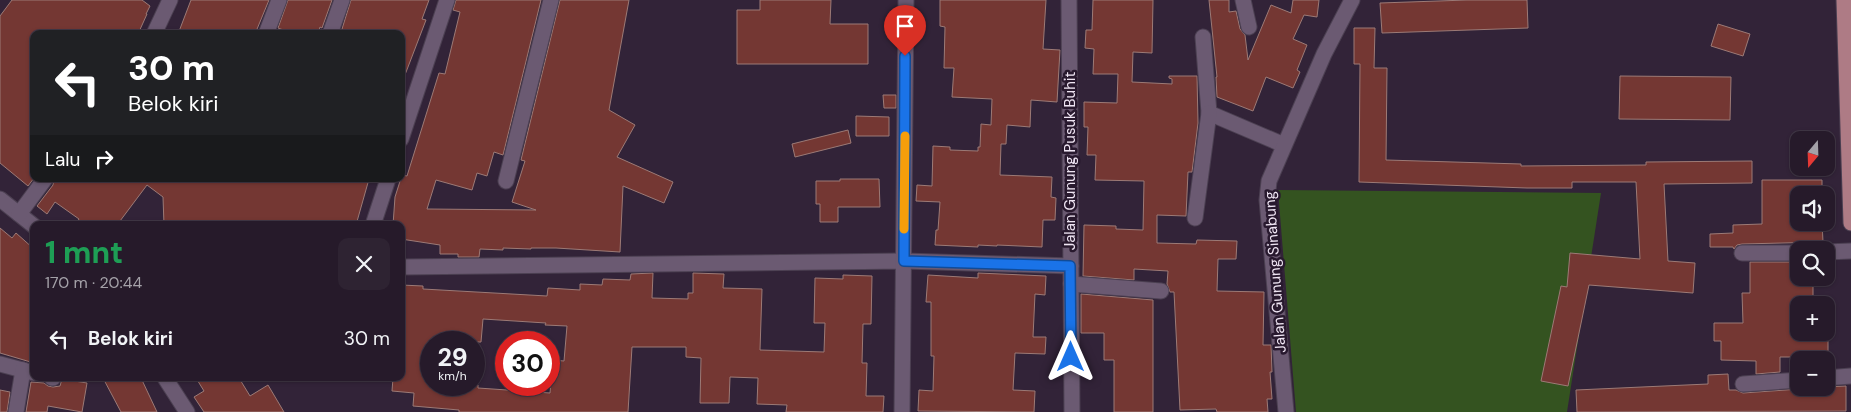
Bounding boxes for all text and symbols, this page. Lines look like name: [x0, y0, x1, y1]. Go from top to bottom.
pin: [884, 5, 926, 56]
icon: arrive: [891, 12, 919, 40]
text: 30 m: [128, 45, 215, 91]
icon: left: [45, 50, 110, 115]
street label: Jalan Gunung Pusuk Buhit: [1060, 72, 1080, 250]
text: Belok kiri: [128, 89, 218, 118]
north arrow: [1790, 131, 1835, 176]
map controls: [1790, 131, 1835, 396]
icon: right: [90, 145, 118, 173]
text: Lalu: [45, 147, 80, 172]
button: sound: [1790, 186, 1835, 231]
street label: Jalan Gunung Sinabung: [1259, 191, 1291, 353]
text: 1 mnt: [45, 233, 123, 272]
button: close: [338, 238, 390, 290]
button: search: [1790, 241, 1835, 286]
text: 170 m · 20:44: [45, 272, 142, 293]
button: +: [1790, 296, 1835, 341]
icon: left: [45, 325, 73, 353]
text: Belok kiri: [88, 326, 173, 351]
text: 30 m: [344, 326, 390, 351]
position arrow: [1044, 330, 1096, 382]
speed limit sign: 30: [495, 331, 560, 396]
text: 29: [437, 341, 468, 374]
button: −: [1790, 351, 1835, 396]
text: km/h: [438, 368, 467, 384]

